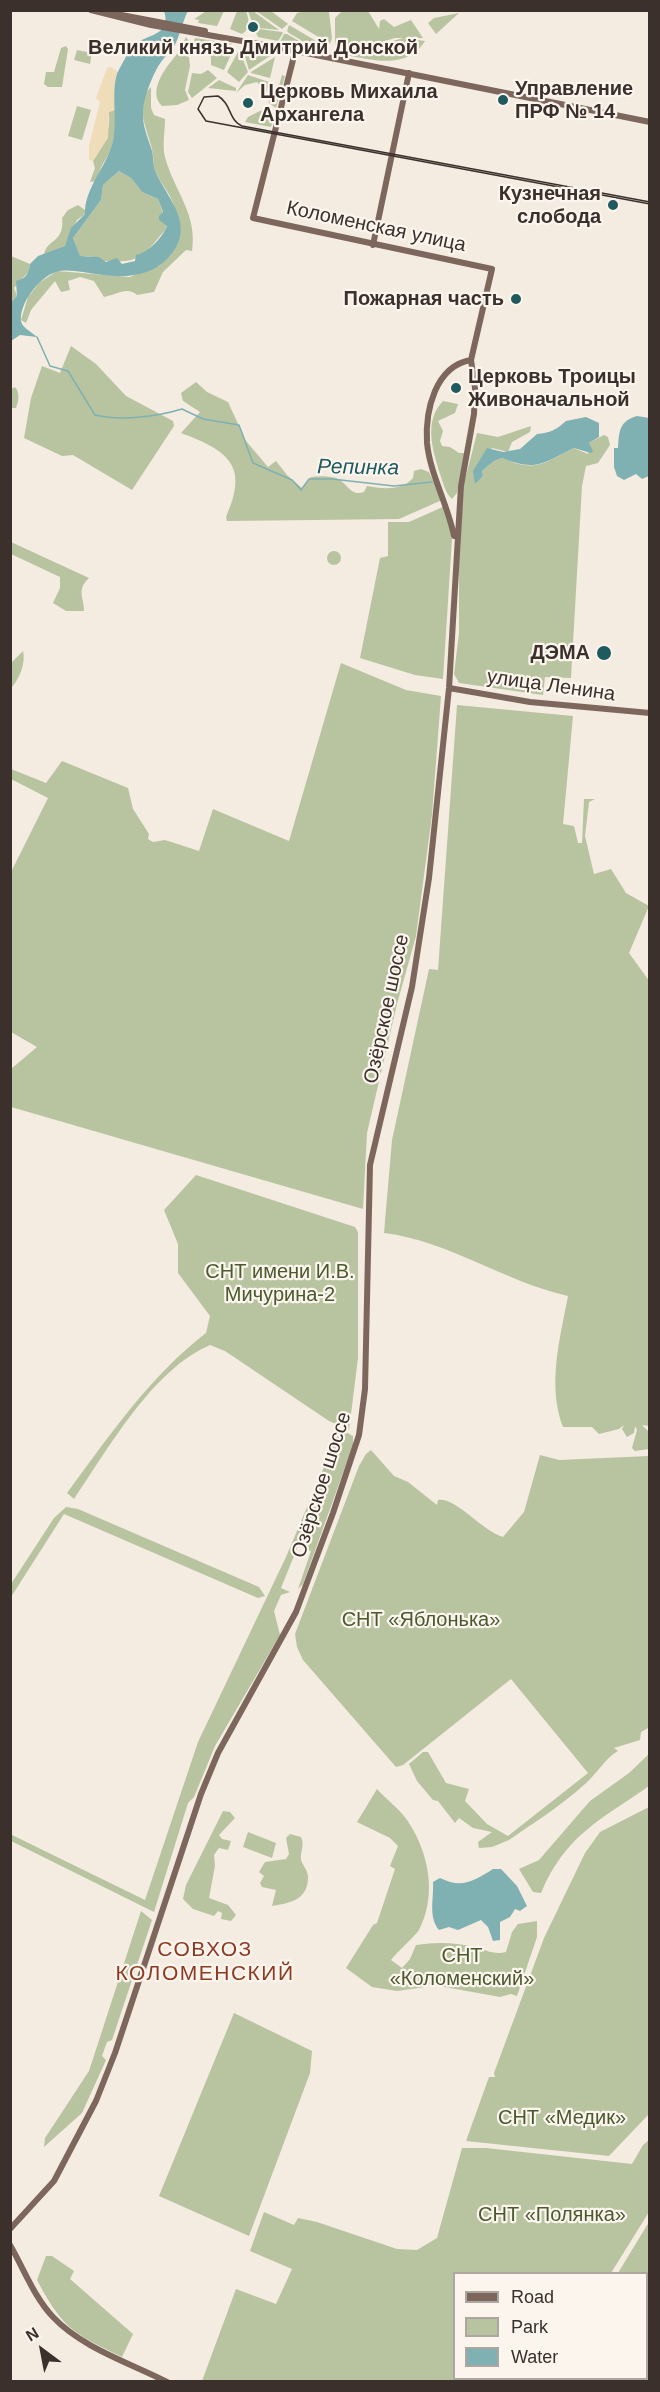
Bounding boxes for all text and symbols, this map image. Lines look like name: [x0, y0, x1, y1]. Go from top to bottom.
marker: Великий князь Дмитрий Донской: [246, 20, 260, 34]
place label: Великий князь Дмитрий Донской: [88, 36, 418, 60]
place label: Управление ПРФ № 14: [515, 77, 633, 124]
place label: Церковь Михаила Архангела: [260, 80, 438, 127]
marker: Управление ПРФ № 14: [496, 93, 510, 107]
marker: Церковь Михаила Архангела: [241, 96, 255, 110]
place label: Кузнечная слобода: [499, 182, 601, 229]
street label: Коломенская улица: [284, 196, 468, 258]
marker: Кузнечная слобода: [606, 198, 620, 212]
place label: Пожарная часть: [344, 287, 504, 311]
marker: Пожарная часть: [509, 292, 523, 306]
place label: Церковь Троицы Живоначальной: [468, 365, 636, 412]
marker: Церковь Троицы Живоначальной: [449, 381, 463, 395]
water label: Репинка: [317, 455, 399, 481]
place label: ДЭМА: [530, 641, 590, 665]
marker: ДЭМА: [595, 644, 613, 662]
street label: улица Ленина: [485, 665, 617, 707]
street label: Озёрское шоссе: [359, 932, 415, 1086]
park label: СНТ имени И.В. Мичурина-2: [205, 1260, 355, 1307]
street label: Озёрское шоссе: [287, 1409, 357, 1561]
park label: СНТ «Яблонька»: [342, 1608, 500, 1632]
district label: СОВХОЗ КОЛОМЕНСКИЙ: [116, 1937, 294, 1987]
park label: СНТ «Коломенский»: [390, 1944, 534, 1991]
park label: СНТ «Медик»: [498, 2106, 626, 2130]
park label: СНТ «Полянка»: [478, 2203, 626, 2227]
legend: [453, 2272, 648, 2380]
text: Road: [511, 2287, 554, 2307]
text: Park: [511, 2317, 548, 2337]
north arrow: [12, 2320, 72, 2380]
text: N: [23, 2324, 42, 2345]
text: Water: [511, 2347, 558, 2367]

